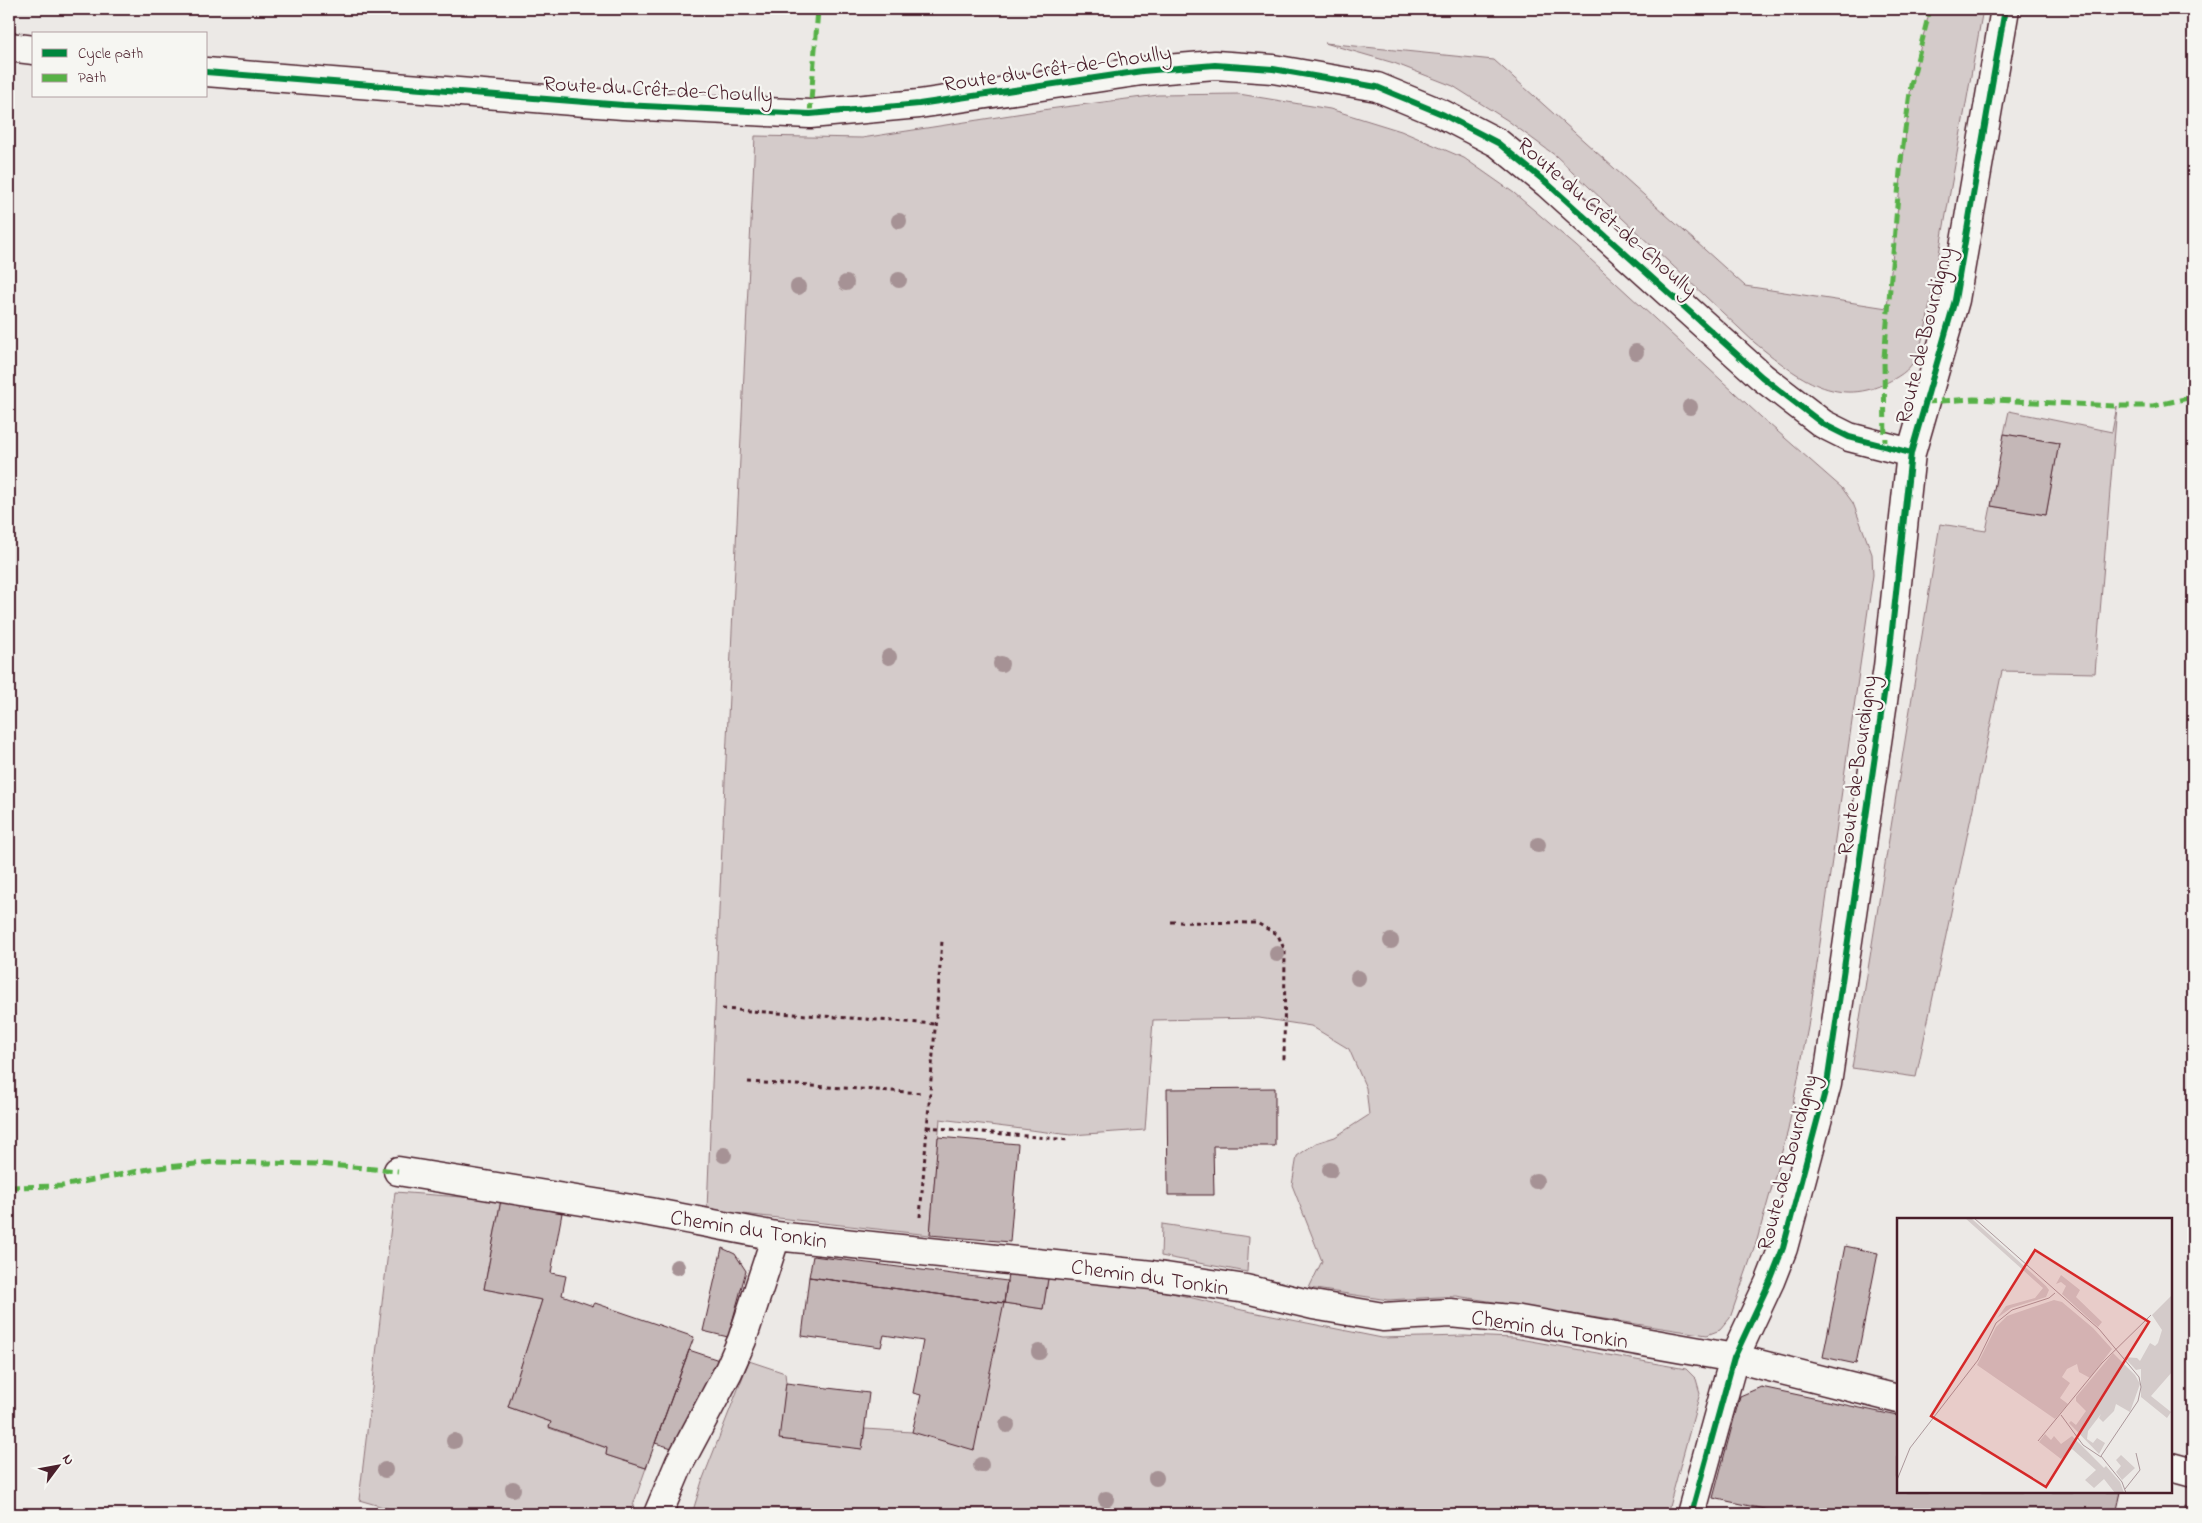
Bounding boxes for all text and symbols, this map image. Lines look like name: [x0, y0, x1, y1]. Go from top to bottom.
legend: [32, 32, 208, 98]
street label: Route du Crêt-de-Choully: [941, 38, 1174, 103]
text: Cycle path: [78, 43, 143, 66]
text: Path: [78, 67, 106, 89]
street label: Route du Crêt-de-Choully: [542, 69, 774, 114]
street label: Route du Crêt-de-Choully: [1508, 131, 1703, 307]
street label: Route de Bourdigny: [1888, 244, 1964, 428]
street label: Route de Bourdigny: [1830, 673, 1888, 858]
street label: Route de Bourdigny: [1750, 1071, 1829, 1255]
street label: Chemin du Tonkin: [668, 1203, 829, 1259]
inset map: [1897, 1218, 2172, 1493]
street label: Chemin du Tonkin: [1069, 1252, 1230, 1306]
street label: Chemin du Tonkin: [1469, 1303, 1630, 1359]
north arrow: [32, 1440, 82, 1490]
text: N: [56, 1450, 79, 1469]

